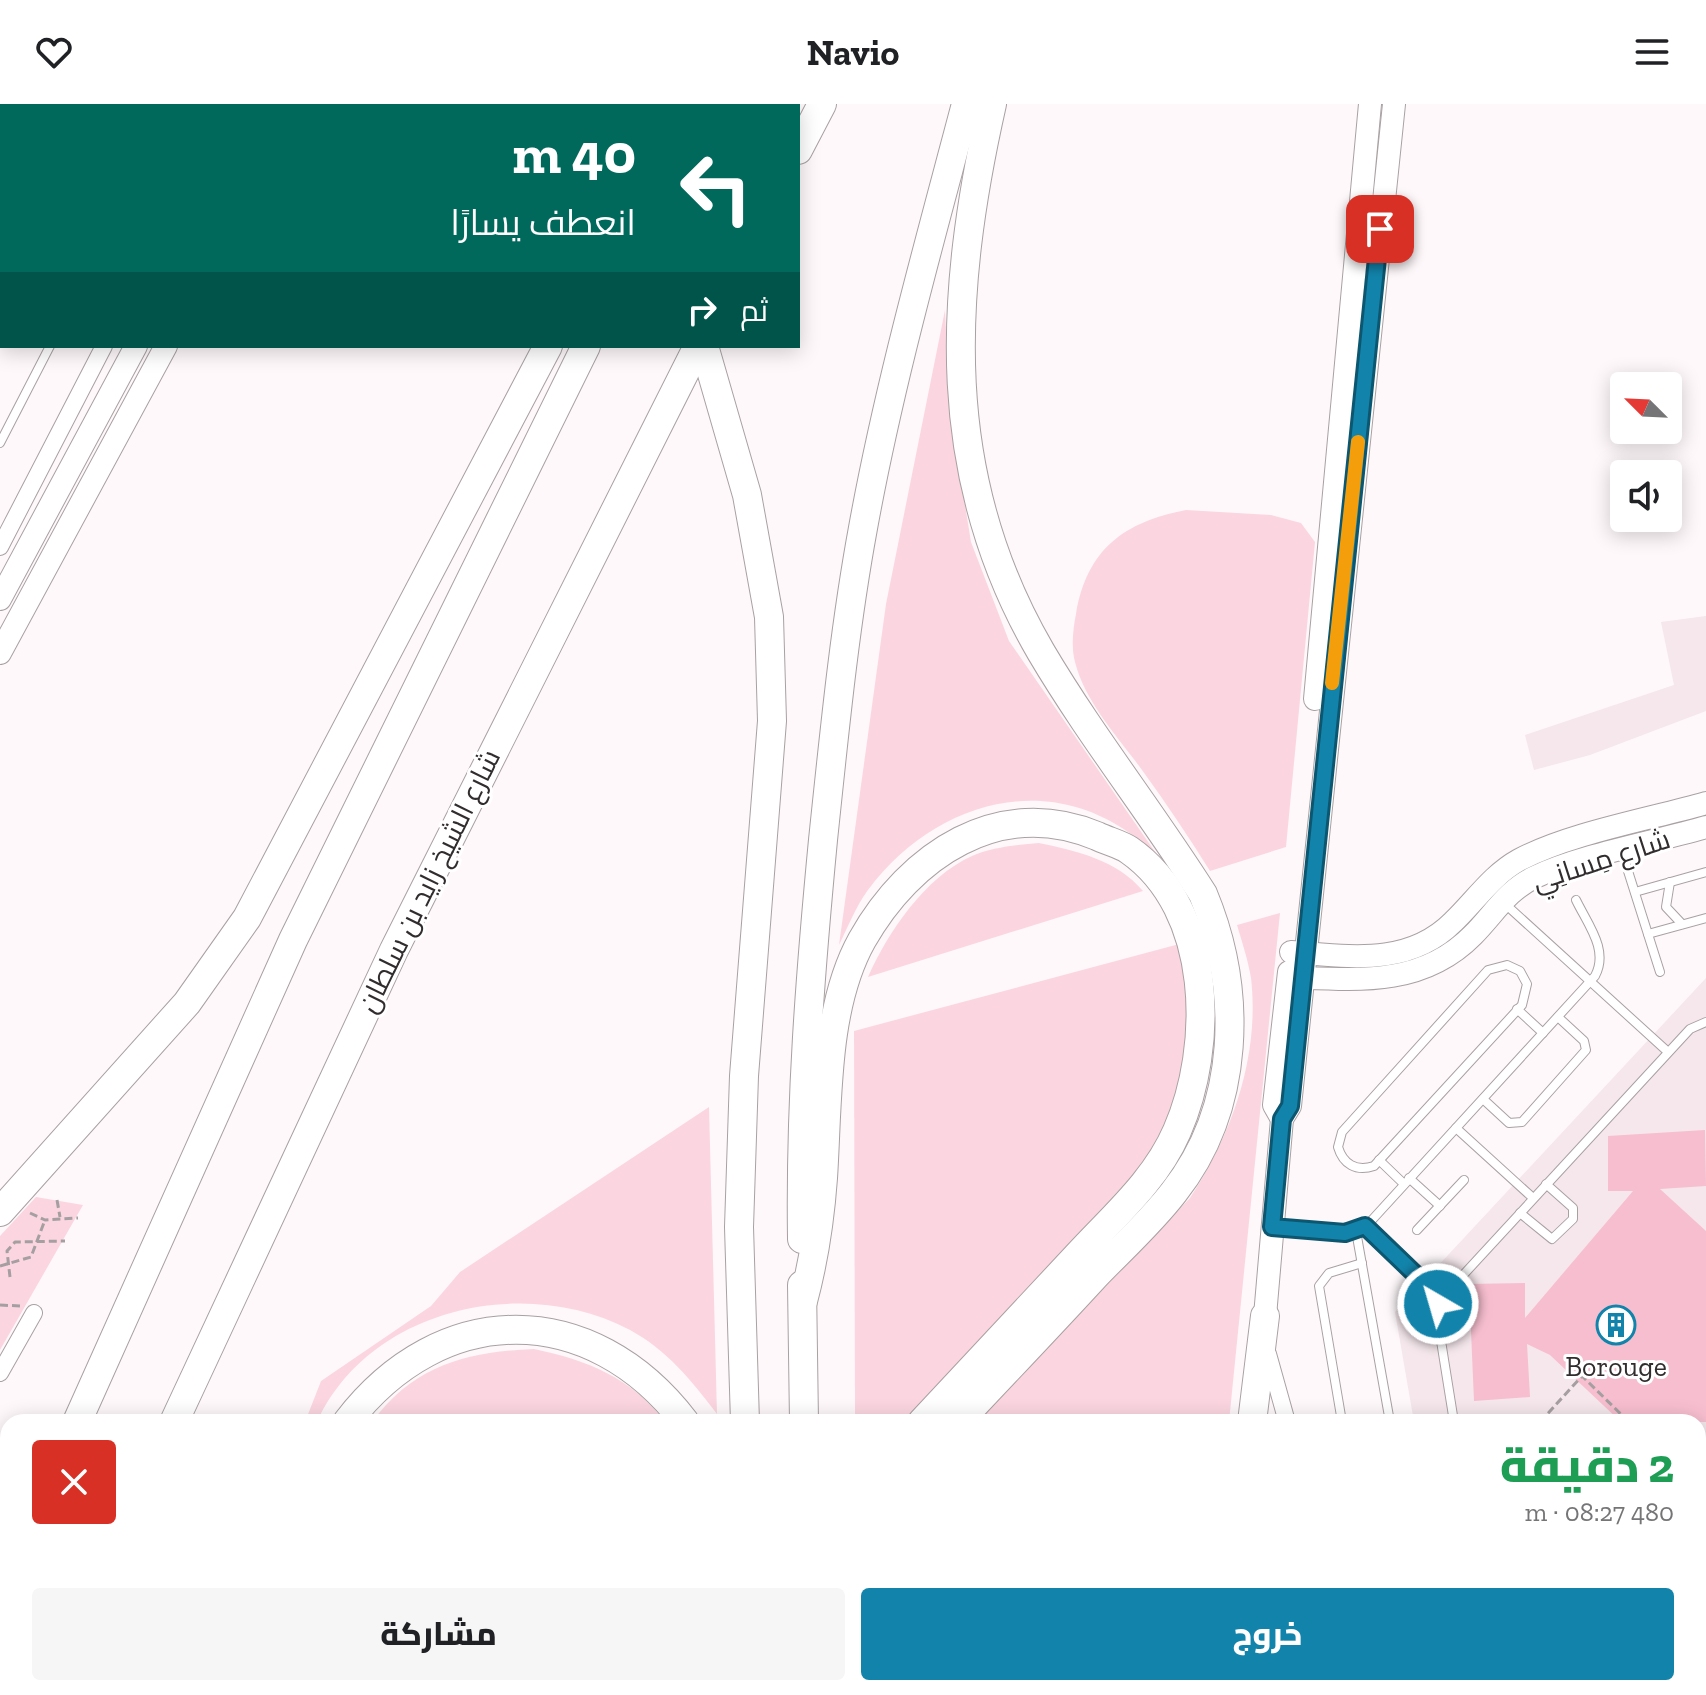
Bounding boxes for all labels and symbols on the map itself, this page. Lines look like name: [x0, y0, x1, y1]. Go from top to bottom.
pin: [1346, 195, 1414, 263]
north arrow: [1610, 372, 1682, 444]
street label: شارع الشيخ زايد بن سلطان: [351, 744, 509, 1019]
street label: شارع مِسانِي: [1528, 822, 1676, 903]
position arrow: [1396, 1262, 1480, 1346]
building icon: Borouge: [1595, 1304, 1637, 1346]
place label: Borouge: [1565, 1350, 1667, 1383]

